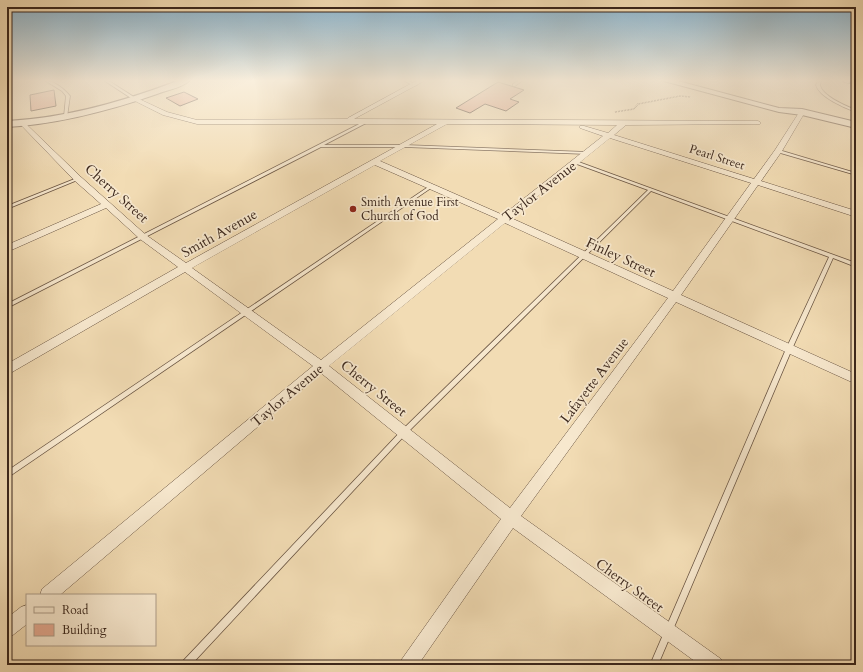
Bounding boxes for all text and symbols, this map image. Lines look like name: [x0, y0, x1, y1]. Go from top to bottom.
street label: Pearl Street: [687, 141, 747, 174]
street label: Taylor Avenue: [498, 156, 580, 226]
street label: Cherry Street: [81, 160, 153, 228]
place label: Smith Avenue First Church of God: [361, 194, 459, 224]
marker: Smith Avenue First Church of God: [348, 204, 358, 214]
street label: Smith Avenue: [178, 205, 261, 262]
street label: Finley Street: [583, 233, 659, 282]
street label: Lafayette Avenue: [556, 333, 633, 427]
street label: Cherry Street: [337, 356, 411, 421]
street label: Taylor Avenue: [247, 359, 328, 431]
street label: Cherry Street: [592, 554, 668, 617]
legend: [26, 594, 156, 646]
text: Road: [62, 602, 89, 618]
text: Building: [62, 622, 107, 638]

